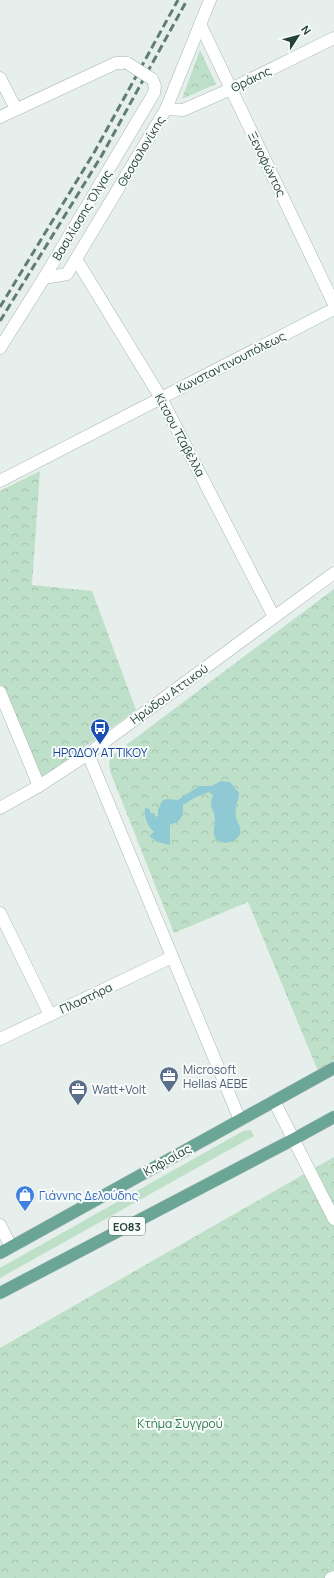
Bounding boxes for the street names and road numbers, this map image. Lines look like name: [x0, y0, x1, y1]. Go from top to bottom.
street label: Θράκης: [228, 62, 274, 96]
street label: Θεσσαλονίκης: [113, 112, 169, 189]
street label: Ξενοφώντος: [244, 128, 290, 200]
street label: Βασιλίσσης Όλγας: [48, 166, 116, 264]
street label: Κωνσταντινουπόλεως: [173, 327, 289, 397]
street label: Κίτσου Τζαβέλλα: [151, 390, 209, 480]
street label: Ηρώδου Αττικού: [127, 660, 211, 728]
street label: Πλαστήρα: [57, 978, 115, 1018]
street label: Κηφισίας: [140, 1140, 194, 1180]
road number: ΕΟ83: [109, 1217, 145, 1235]

